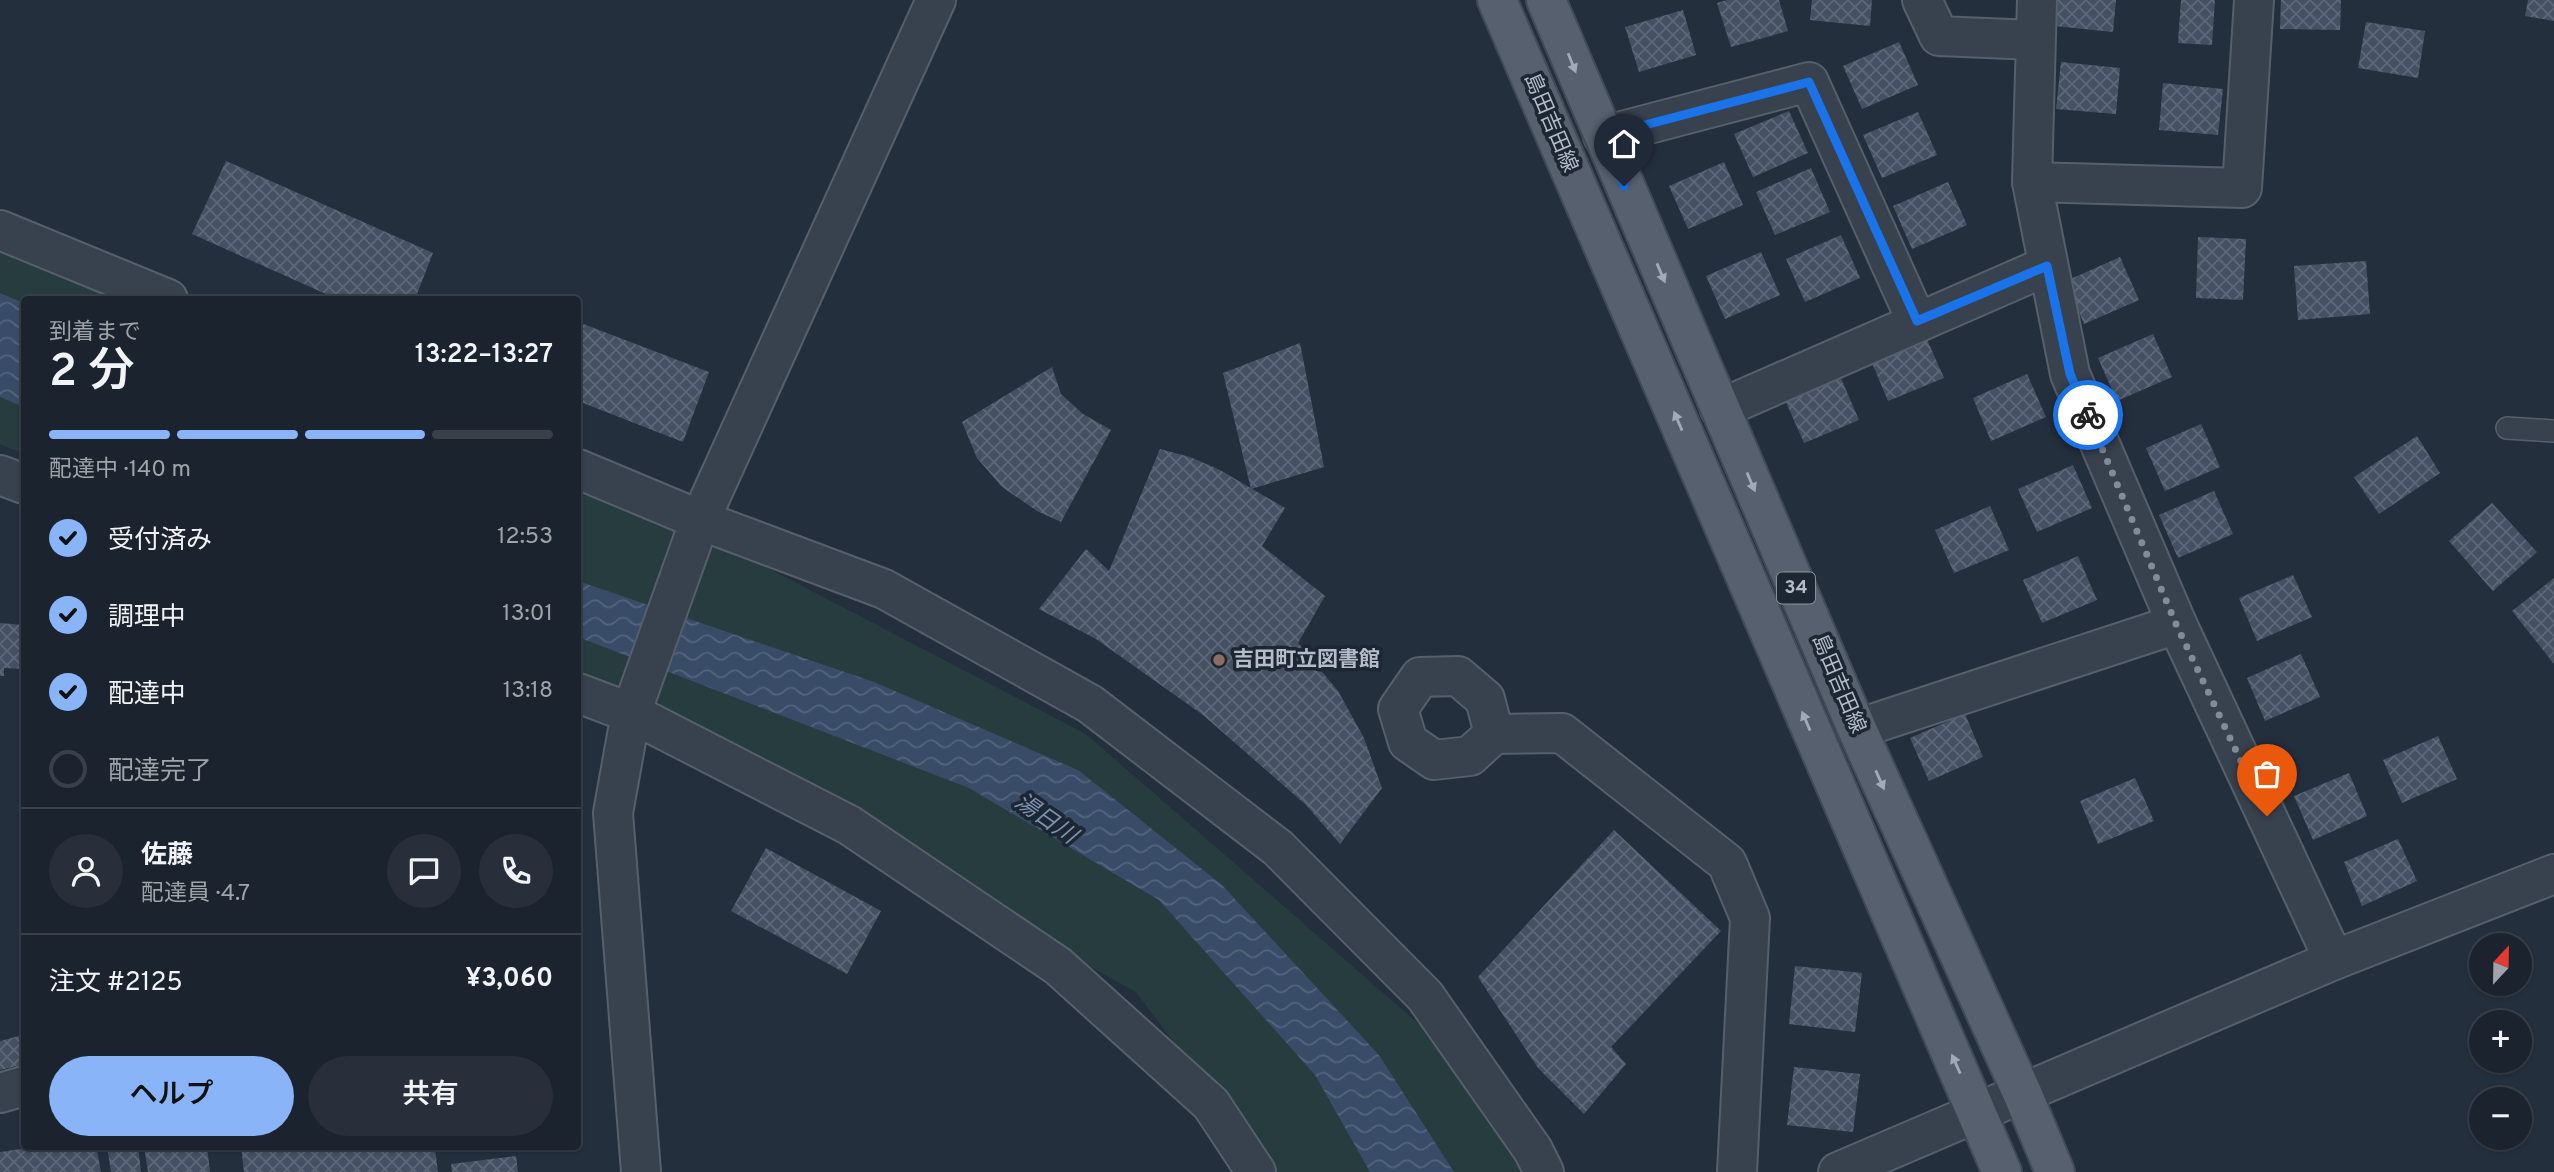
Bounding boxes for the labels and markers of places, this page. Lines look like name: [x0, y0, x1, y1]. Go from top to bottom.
pin: [1594, 114, 1654, 186]
place label: 吉田町立図書館: [1233, 647, 1380, 674]
marker: 吉田町立図書館: [1211, 652, 1227, 668]
pin: [2237, 744, 2297, 816]

